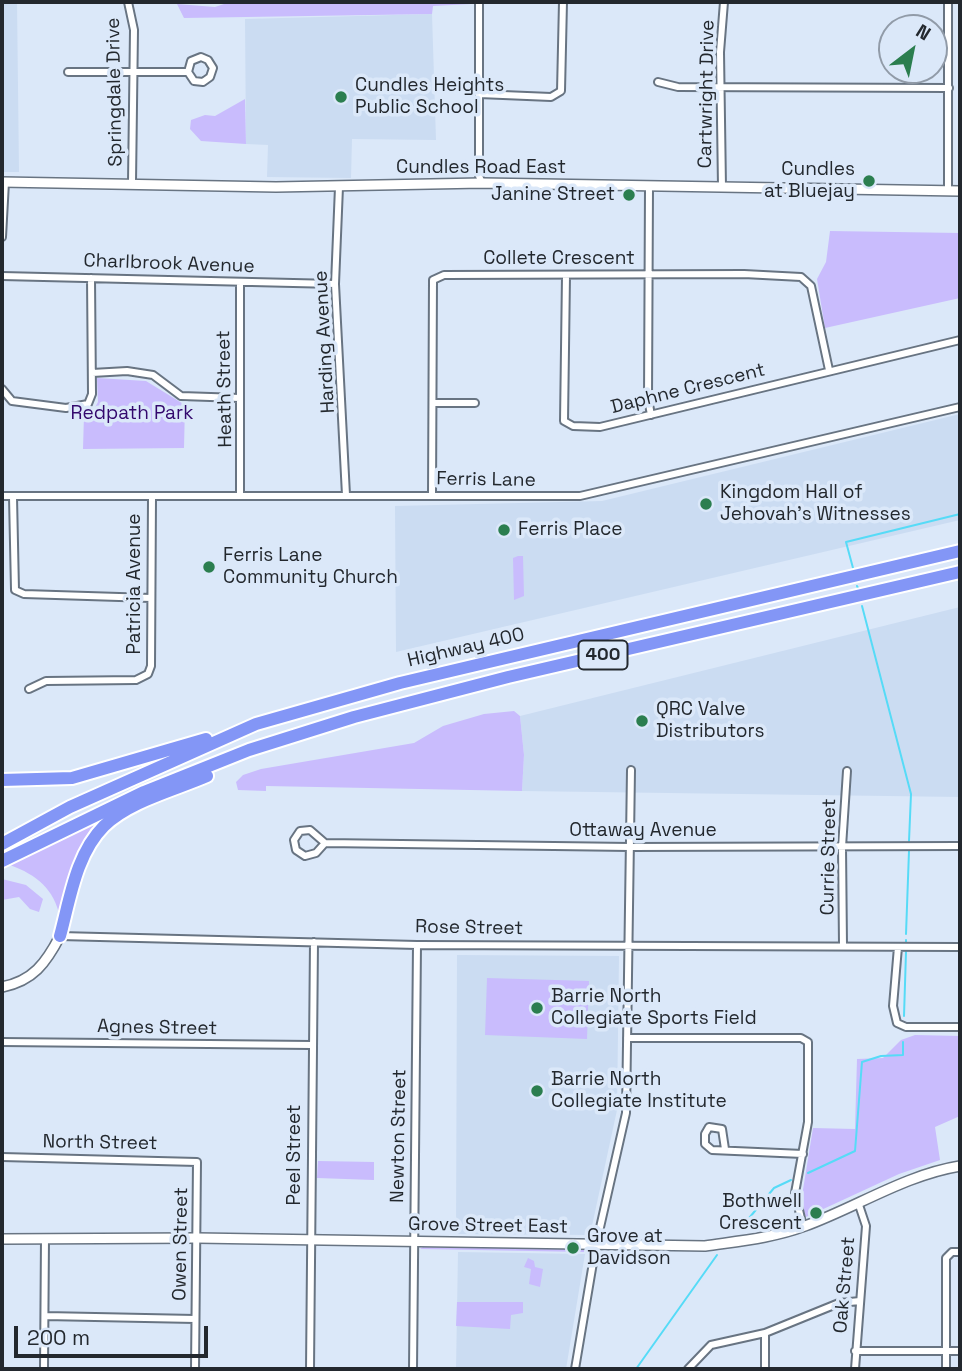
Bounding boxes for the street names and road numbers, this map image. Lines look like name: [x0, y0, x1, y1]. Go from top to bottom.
street label: Springdale Drive: [102, 17, 128, 167]
street label: Cartwright Drive: [694, 19, 720, 169]
street label: Cundles Road East: [396, 157, 566, 179]
street label: Collete Crescent: [483, 248, 635, 270]
street label: Charlbrook Avenue: [83, 250, 255, 278]
street label: Harding Avenue: [310, 270, 340, 414]
street label: Heath Street: [213, 330, 237, 448]
street label: Daphne Crescent: [608, 359, 768, 419]
street label: Ferris Lane: [436, 468, 536, 492]
street label: Patricia Avenue: [124, 513, 146, 655]
street label: Highway 400: [405, 623, 527, 673]
road number: 400: [578, 640, 628, 670]
street label: Currie Street: [817, 798, 841, 916]
street label: Ottaway Avenue: [569, 820, 717, 842]
street label: Rose Street: [415, 916, 523, 940]
street label: Agnes Street: [97, 1016, 217, 1040]
street label: Newton Street: [386, 1069, 412, 1203]
street label: Peel Street: [284, 1104, 306, 1206]
street label: North Street: [42, 1131, 158, 1155]
street label: Owen Street: [169, 1187, 193, 1301]
street label: Grove Street East: [408, 1213, 568, 1239]
street label: Oak Street: [829, 1236, 861, 1334]

